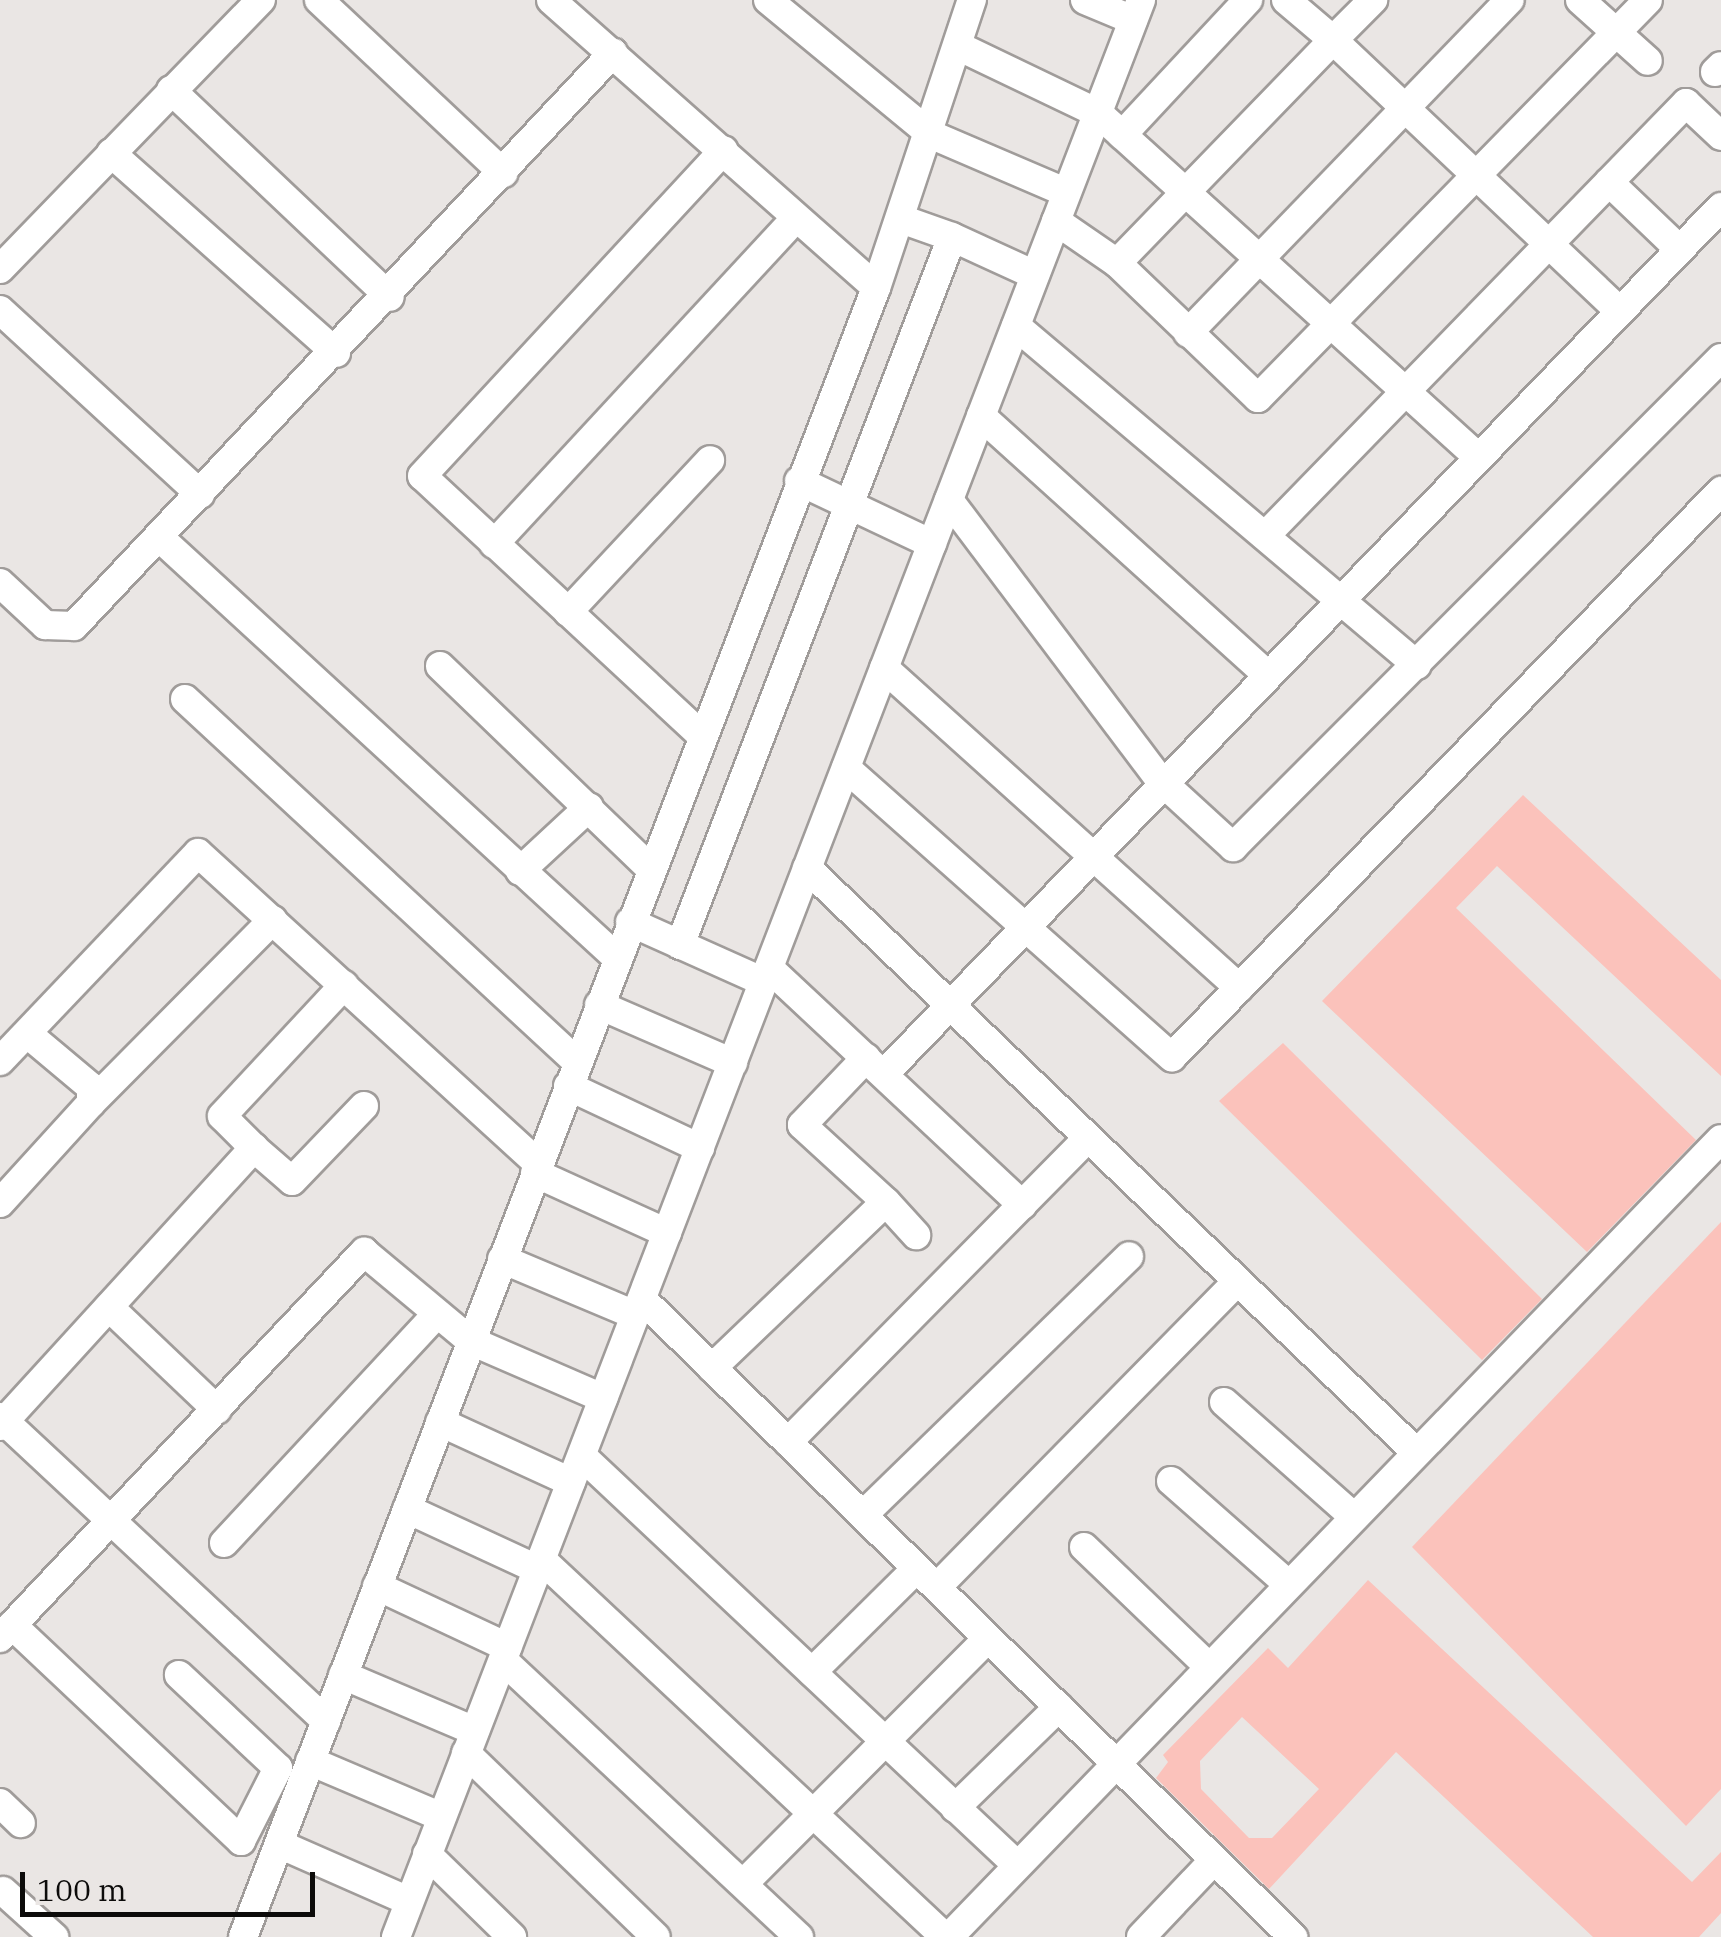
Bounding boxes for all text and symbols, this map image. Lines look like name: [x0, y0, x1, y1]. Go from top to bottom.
scale bar: [25, 1852, 320, 1914]
text: 100 m: [37, 1870, 127, 1909]

